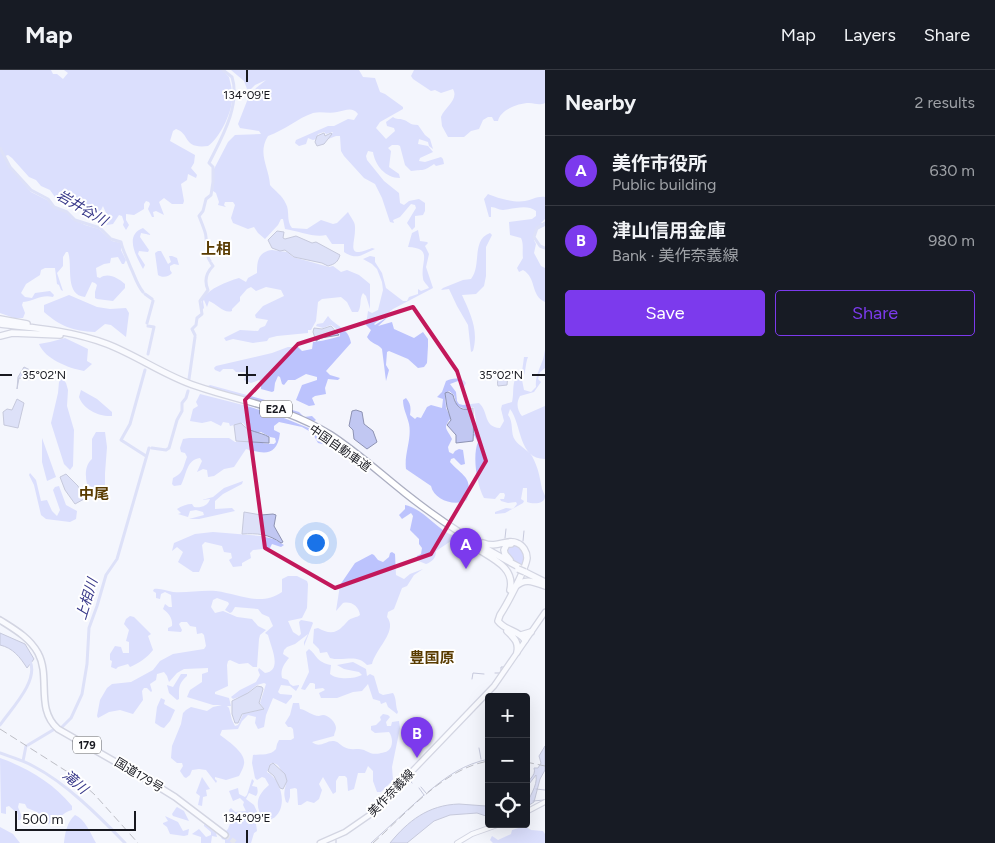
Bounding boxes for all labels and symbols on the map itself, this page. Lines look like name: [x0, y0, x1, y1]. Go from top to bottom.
text: 134°09'E: [223, 88, 271, 102]
water label: 岩井谷川: [54, 187, 112, 230]
district label: 上相: [201, 240, 231, 258]
text: 35°02'N: [22, 368, 66, 382]
text: 35°02'N: [479, 368, 523, 382]
road number: E2A: [260, 400, 292, 418]
street label: 中国自動車道: [306, 422, 374, 474]
district label: 中尾: [79, 485, 109, 503]
pin: A: [450, 528, 482, 569]
your location: [303, 530, 329, 556]
water label: 上相川: [73, 575, 102, 622]
district label: 豊国原: [409, 649, 455, 667]
pin: B: [401, 717, 433, 758]
road number: 179: [73, 736, 101, 754]
street label: 国道179号: [112, 755, 166, 795]
water label: 滝川: [59, 766, 93, 799]
street label: 美作奈義線: [365, 767, 417, 819]
scale bar: [15, 808, 136, 831]
text: 134°09'E: [223, 811, 271, 825]

